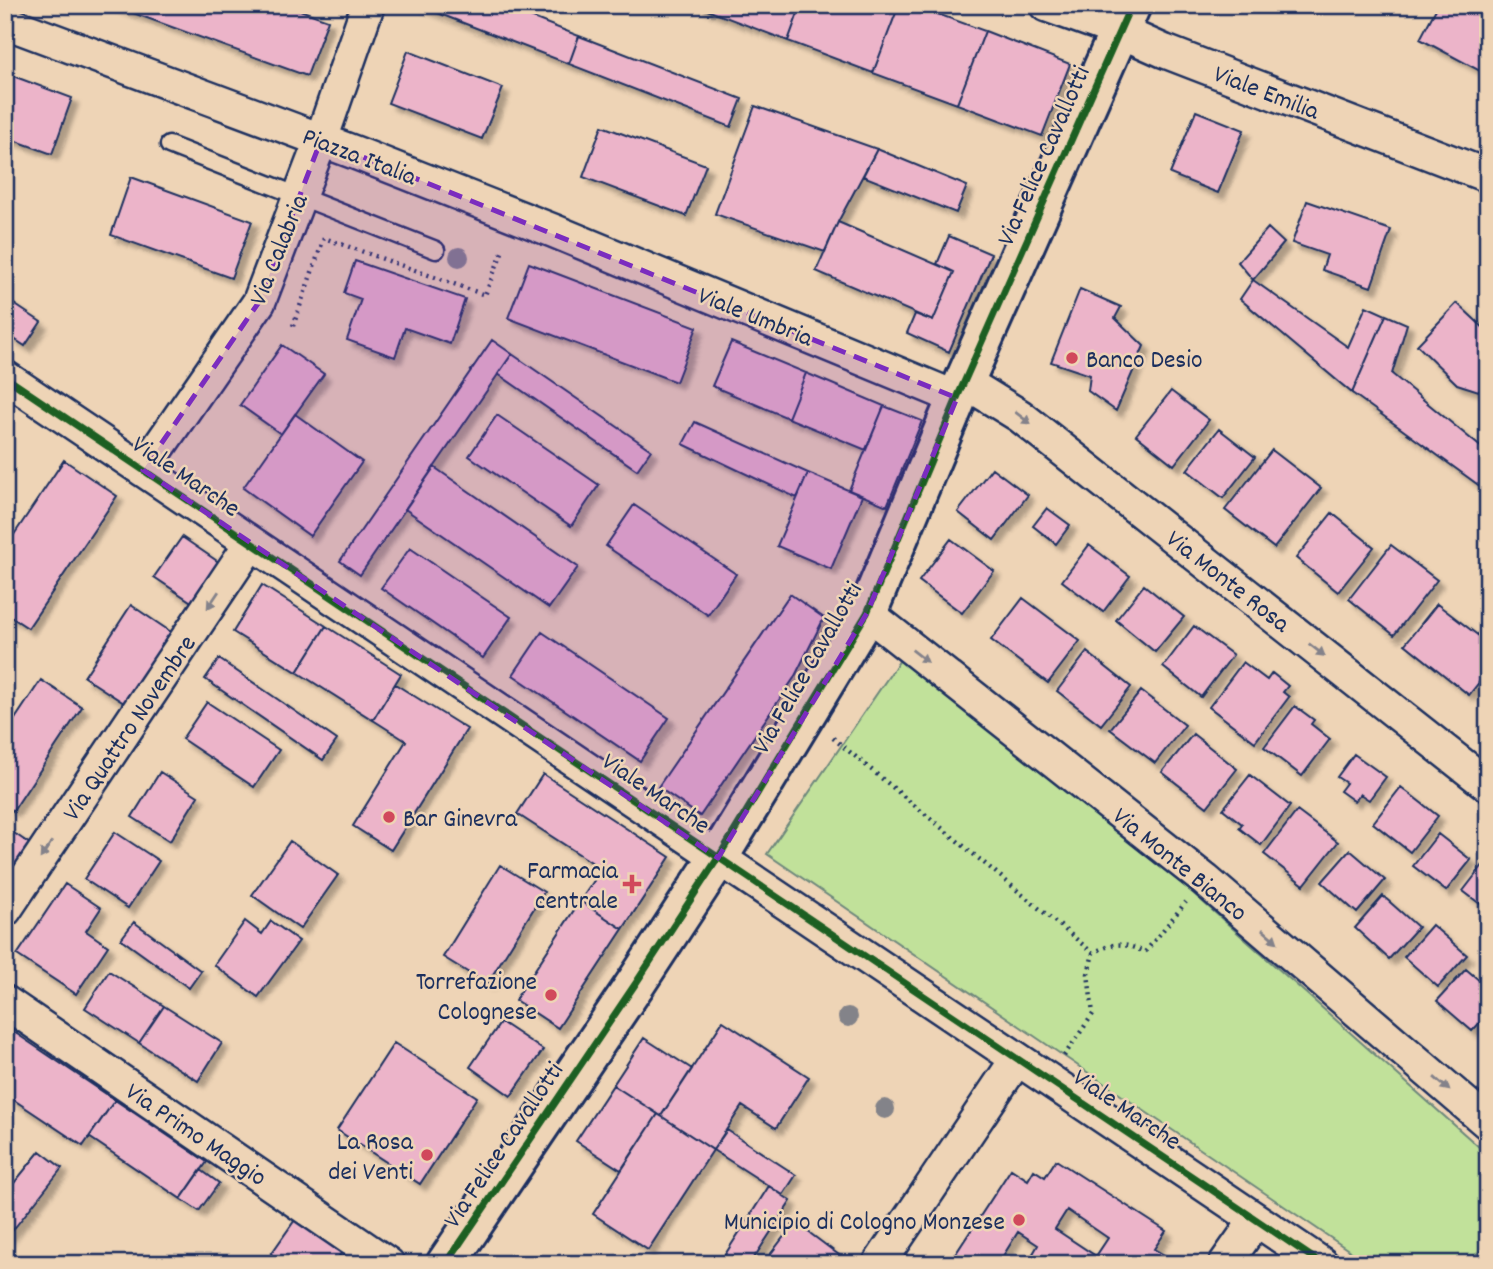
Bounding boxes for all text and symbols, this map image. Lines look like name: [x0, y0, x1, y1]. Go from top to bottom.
street label: Viale Emilia: [1207, 57, 1325, 132]
street label: Via Felice Cavallotti: [989, 60, 1101, 252]
street label: Piazza Italia: [296, 120, 422, 197]
street label: Via Calabria: [241, 189, 320, 311]
street label: Viale Umbria: [692, 278, 819, 358]
place label: Banco Desio: [1086, 343, 1203, 380]
marker: Banco Desio: [1064, 350, 1080, 366]
one-way arrow: [1013, 411, 1032, 425]
street label: Viale Marche: [123, 428, 247, 528]
street label: Via Monte Rosa: [1157, 522, 1297, 644]
street label: Via Felice Cavallotti: [745, 576, 873, 762]
one-way arrow: [207, 590, 220, 609]
street label: Via Quattro Novembre: [55, 629, 207, 829]
one-way arrow: [1308, 642, 1325, 657]
one-way arrow: [911, 648, 929, 662]
street label: Viale Marche: [593, 745, 717, 845]
street label: Via Monte Bianco: [1103, 800, 1254, 932]
place label: Bar Ginevra: [403, 802, 518, 839]
marker: Bar Ginevra: [381, 809, 397, 825]
one-way arrow: [39, 841, 53, 859]
place label: Farmacia centrale: [527, 854, 619, 921]
marker: Farmacia centrale: [624, 876, 640, 892]
one-way arrow: [1261, 928, 1278, 943]
place label: Torrefazione Colognese: [416, 965, 537, 1032]
marker: Torrefazione Colognese: [543, 987, 559, 1003]
street label: Via Felice Cavallotti: [436, 1055, 574, 1236]
street label: Viale Marche: [1064, 1061, 1188, 1161]
street label: Via Primo Maggio: [117, 1075, 273, 1197]
one-way arrow: [1434, 1076, 1451, 1091]
place label: La Rosa dei Venti: [328, 1125, 414, 1192]
marker: La Rosa dei Venti: [419, 1147, 435, 1163]
place label: Municipio di Cologno Monzese: [724, 1205, 1005, 1242]
marker: Municipio di Cologno Monzese: [1011, 1212, 1027, 1228]

